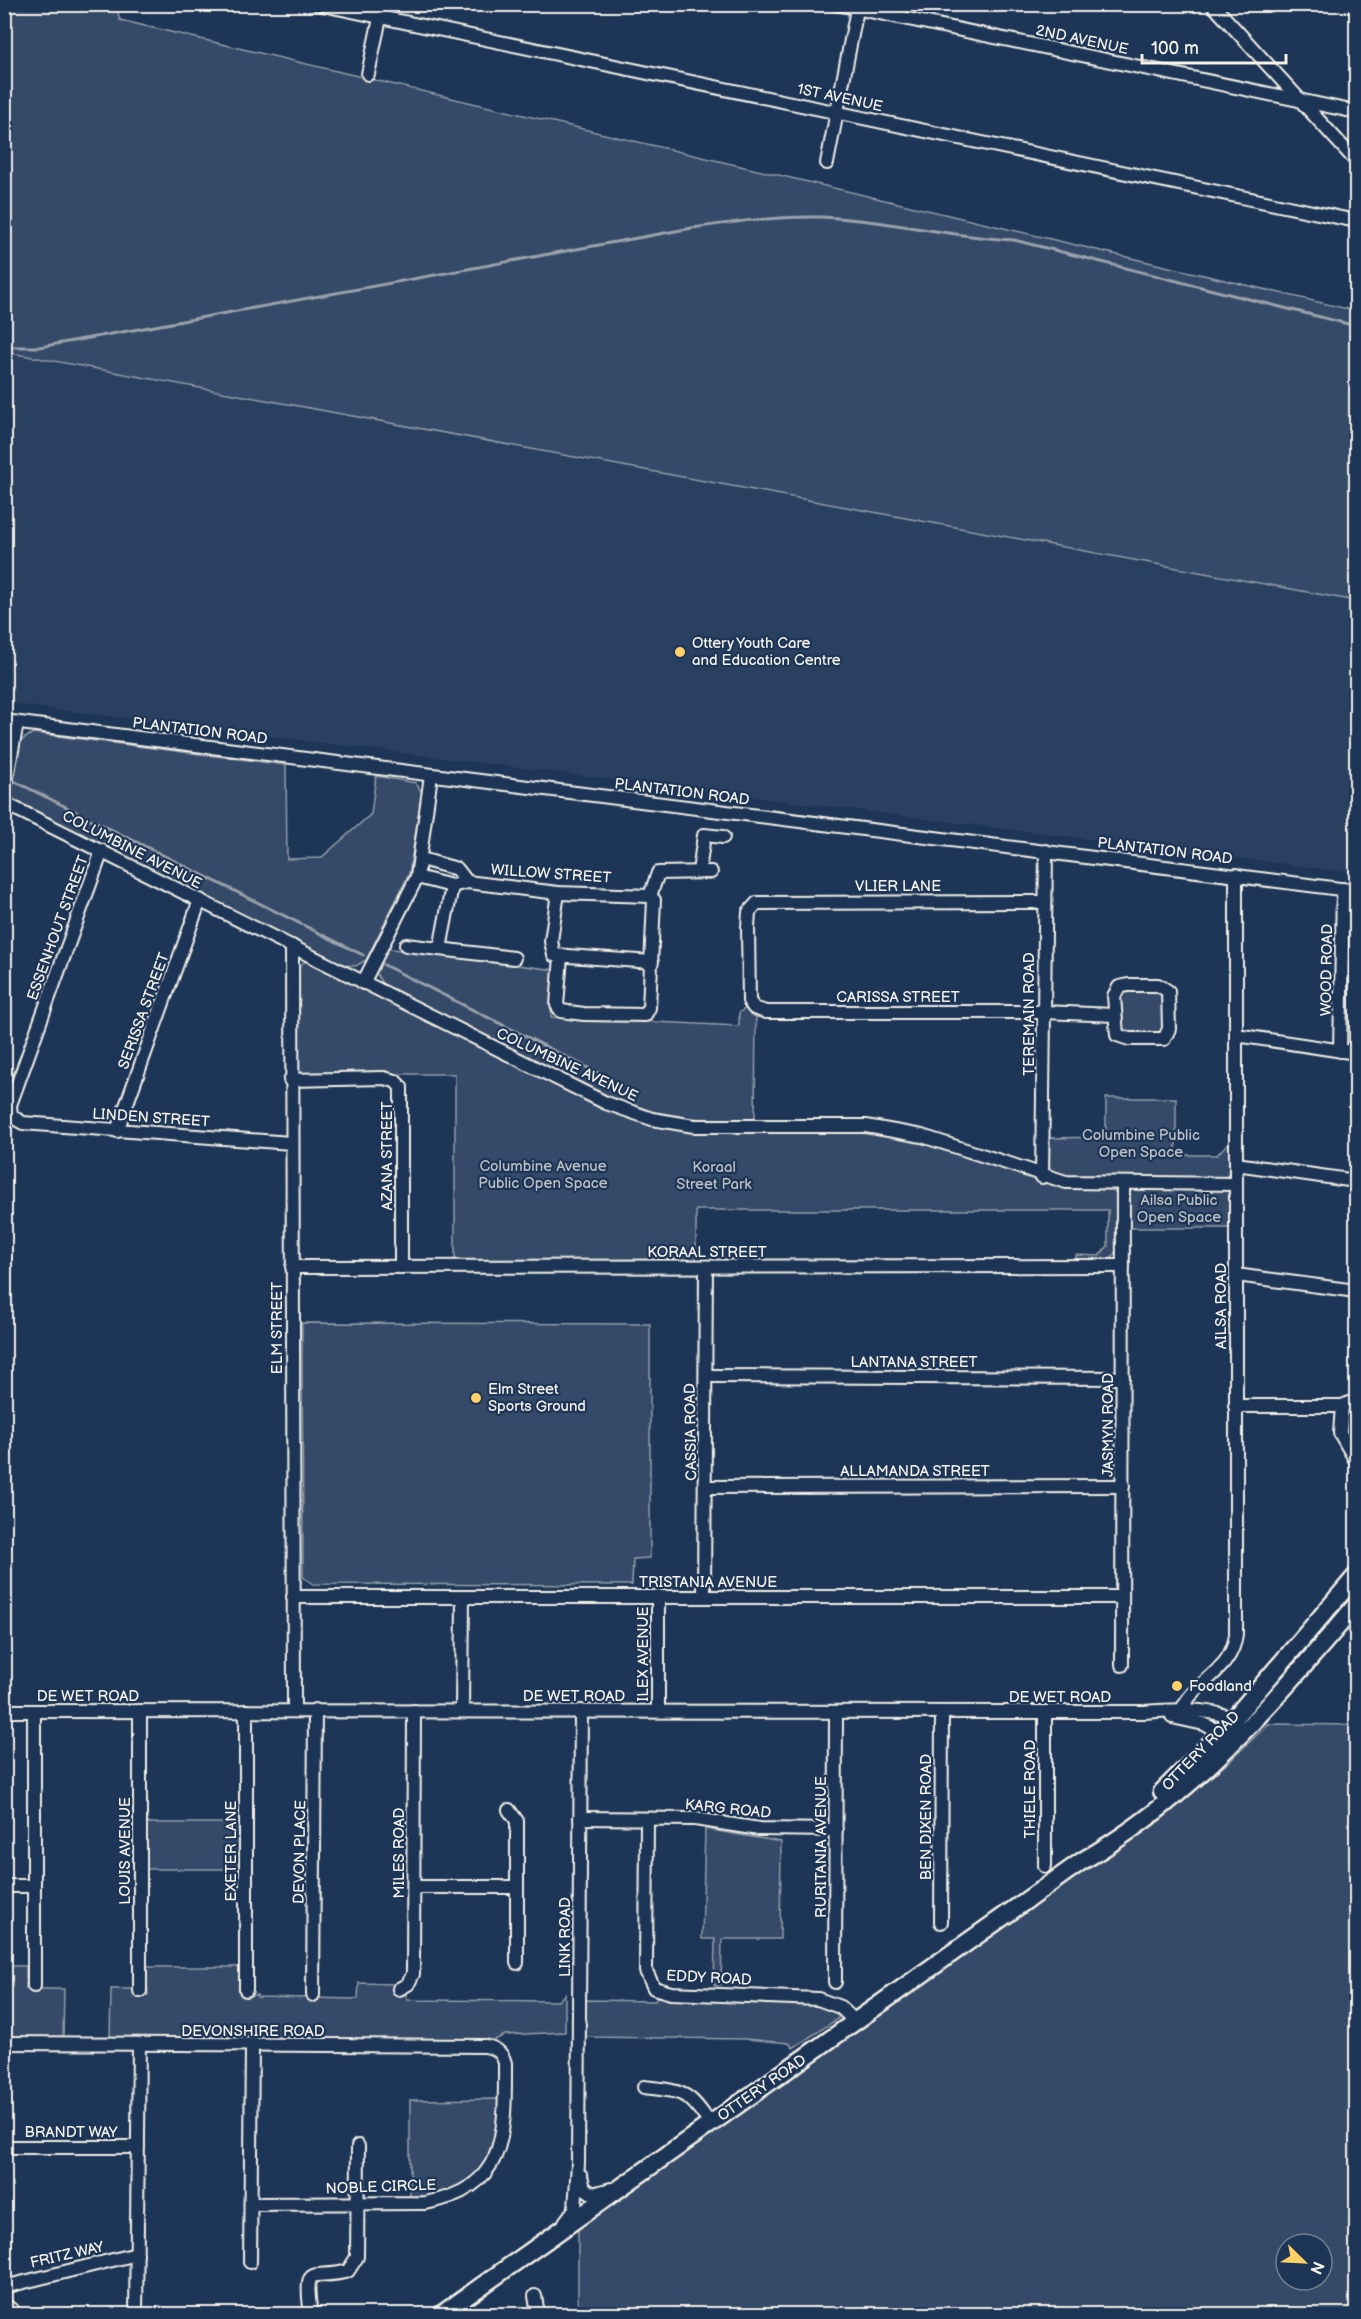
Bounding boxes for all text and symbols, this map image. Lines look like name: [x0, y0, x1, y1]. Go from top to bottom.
street label: 2ND AVENUE: [1034, 21, 1130, 59]
scale bar: [1142, 27, 1286, 65]
text: 100 m: [1151, 38, 1199, 59]
street label: 1ST AVENUE: [796, 80, 885, 116]
place label: Ottery Youth Care and Education Centre: [692, 634, 841, 670]
marker: Ottery Youth Care and Education Centre: [673, 645, 687, 659]
street label: PLANTATION ROAD: [131, 713, 269, 749]
street label: PLANTATION ROAD: [613, 774, 751, 810]
street label: COLUMBINE AVENUE: [59, 807, 205, 893]
street label: PLANTATION ROAD: [1096, 833, 1234, 869]
street label: ESSENHOUT STREET: [23, 853, 93, 1003]
street label: WILLOW STREET: [490, 860, 612, 888]
street label: VLIER LANE: [855, 877, 941, 896]
street label: WOOD ROAD: [1317, 924, 1337, 1016]
street label: SERISSA STREET: [114, 950, 174, 1072]
street label: TEREMAIN ROAD: [1020, 952, 1039, 1076]
street label: CARISSA STREET: [836, 988, 960, 1007]
street label: COLUMBINE AVENUE: [493, 1024, 641, 1106]
street label: AZANA STREET: [378, 1102, 397, 1211]
street label: LINDEN STREET: [92, 1104, 210, 1132]
park label: Columbine Public Open Space: [1082, 1126, 1200, 1162]
park label: Columbine Avenue Public Open Space: [478, 1157, 608, 1193]
park label: Koraal Street Park: [676, 1158, 752, 1194]
park label: Ailsa Public Open Space: [1137, 1191, 1221, 1227]
street label: KORAAL STREET: [647, 1243, 767, 1262]
street label: AILSA ROAD: [1212, 1263, 1231, 1349]
street label: ELM STREET: [268, 1282, 287, 1374]
street label: LANTANA STREET: [850, 1353, 978, 1372]
street label: JASMYN ROAD: [1099, 1373, 1118, 1477]
place label: Elm Street Sports Ground: [488, 1380, 586, 1416]
street label: CASSIA ROAD: [681, 1383, 701, 1481]
marker: Elm Street Sports Ground: [469, 1391, 483, 1405]
street label: ALLAMANDA STREET: [840, 1462, 990, 1481]
street label: TRISTANIA AVENUE: [639, 1573, 777, 1592]
street label: ILEX AVENUE: [634, 1606, 653, 1701]
place label: Foodland: [1189, 1677, 1252, 1696]
marker: Foodland: [1170, 1679, 1184, 1693]
street label: DE WET ROAD: [37, 1687, 139, 1706]
street label: DE WET ROAD: [523, 1687, 625, 1706]
street label: DE WET ROAD: [1009, 1688, 1111, 1707]
street label: OTTERY ROAD: [1158, 1707, 1244, 1795]
street label: THIELE ROAD: [1021, 1740, 1040, 1838]
street label: BEN DIXEN ROAD: [917, 1754, 936, 1880]
street label: RURITANIA AVENUE: [812, 1776, 831, 1918]
street label: KARG ROAD: [684, 1795, 772, 1823]
street label: LOUIS AVENUE: [116, 1797, 135, 1905]
street label: EXETER LANE: [222, 1800, 241, 1901]
street label: DEVON PLACE: [290, 1800, 310, 1904]
street label: MILES ROAD: [390, 1807, 409, 1898]
street label: LINK ROAD: [556, 1897, 575, 1977]
street label: EDDY ROAD: [666, 1966, 752, 1990]
street label: DEVONSHIRE ROAD: [181, 2022, 325, 2041]
street label: OTTERY ROAD: [714, 2050, 810, 2126]
street label: BRANDT WAY: [24, 2123, 118, 2142]
street label: NOBLE CIRCLE: [325, 2176, 437, 2198]
north arrow: [1274, 2232, 1334, 2292]
street label: FRITZ WAY: [28, 2237, 106, 2273]
text: N: [1305, 2258, 1327, 2277]

